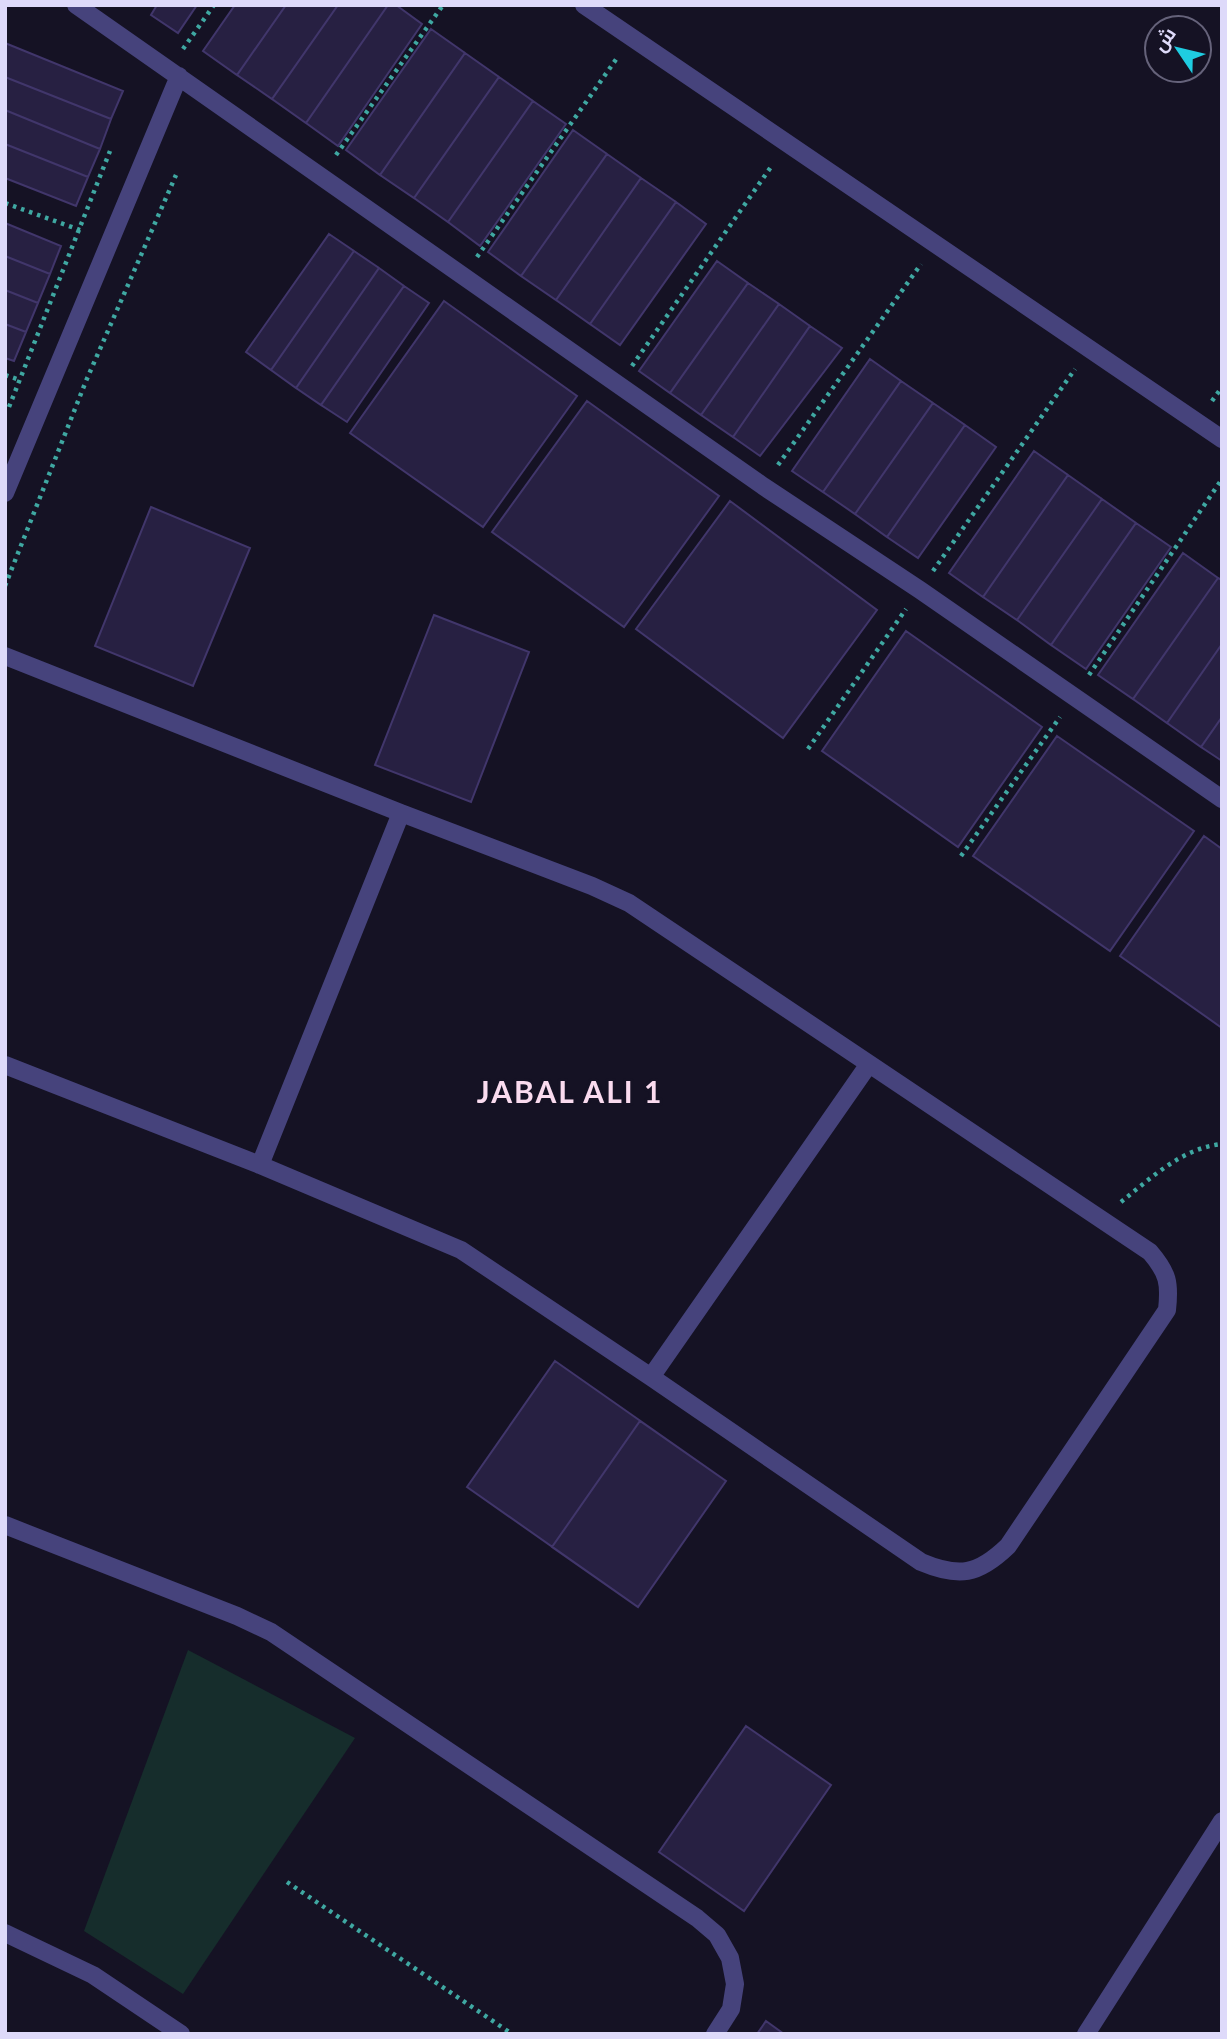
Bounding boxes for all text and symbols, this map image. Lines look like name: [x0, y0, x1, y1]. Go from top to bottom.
north arrow: [1143, 14, 1213, 84]
text: ش: [1147, 22, 1181, 56]
district label: JABAL ALI 1: [477, 1073, 663, 1109]

